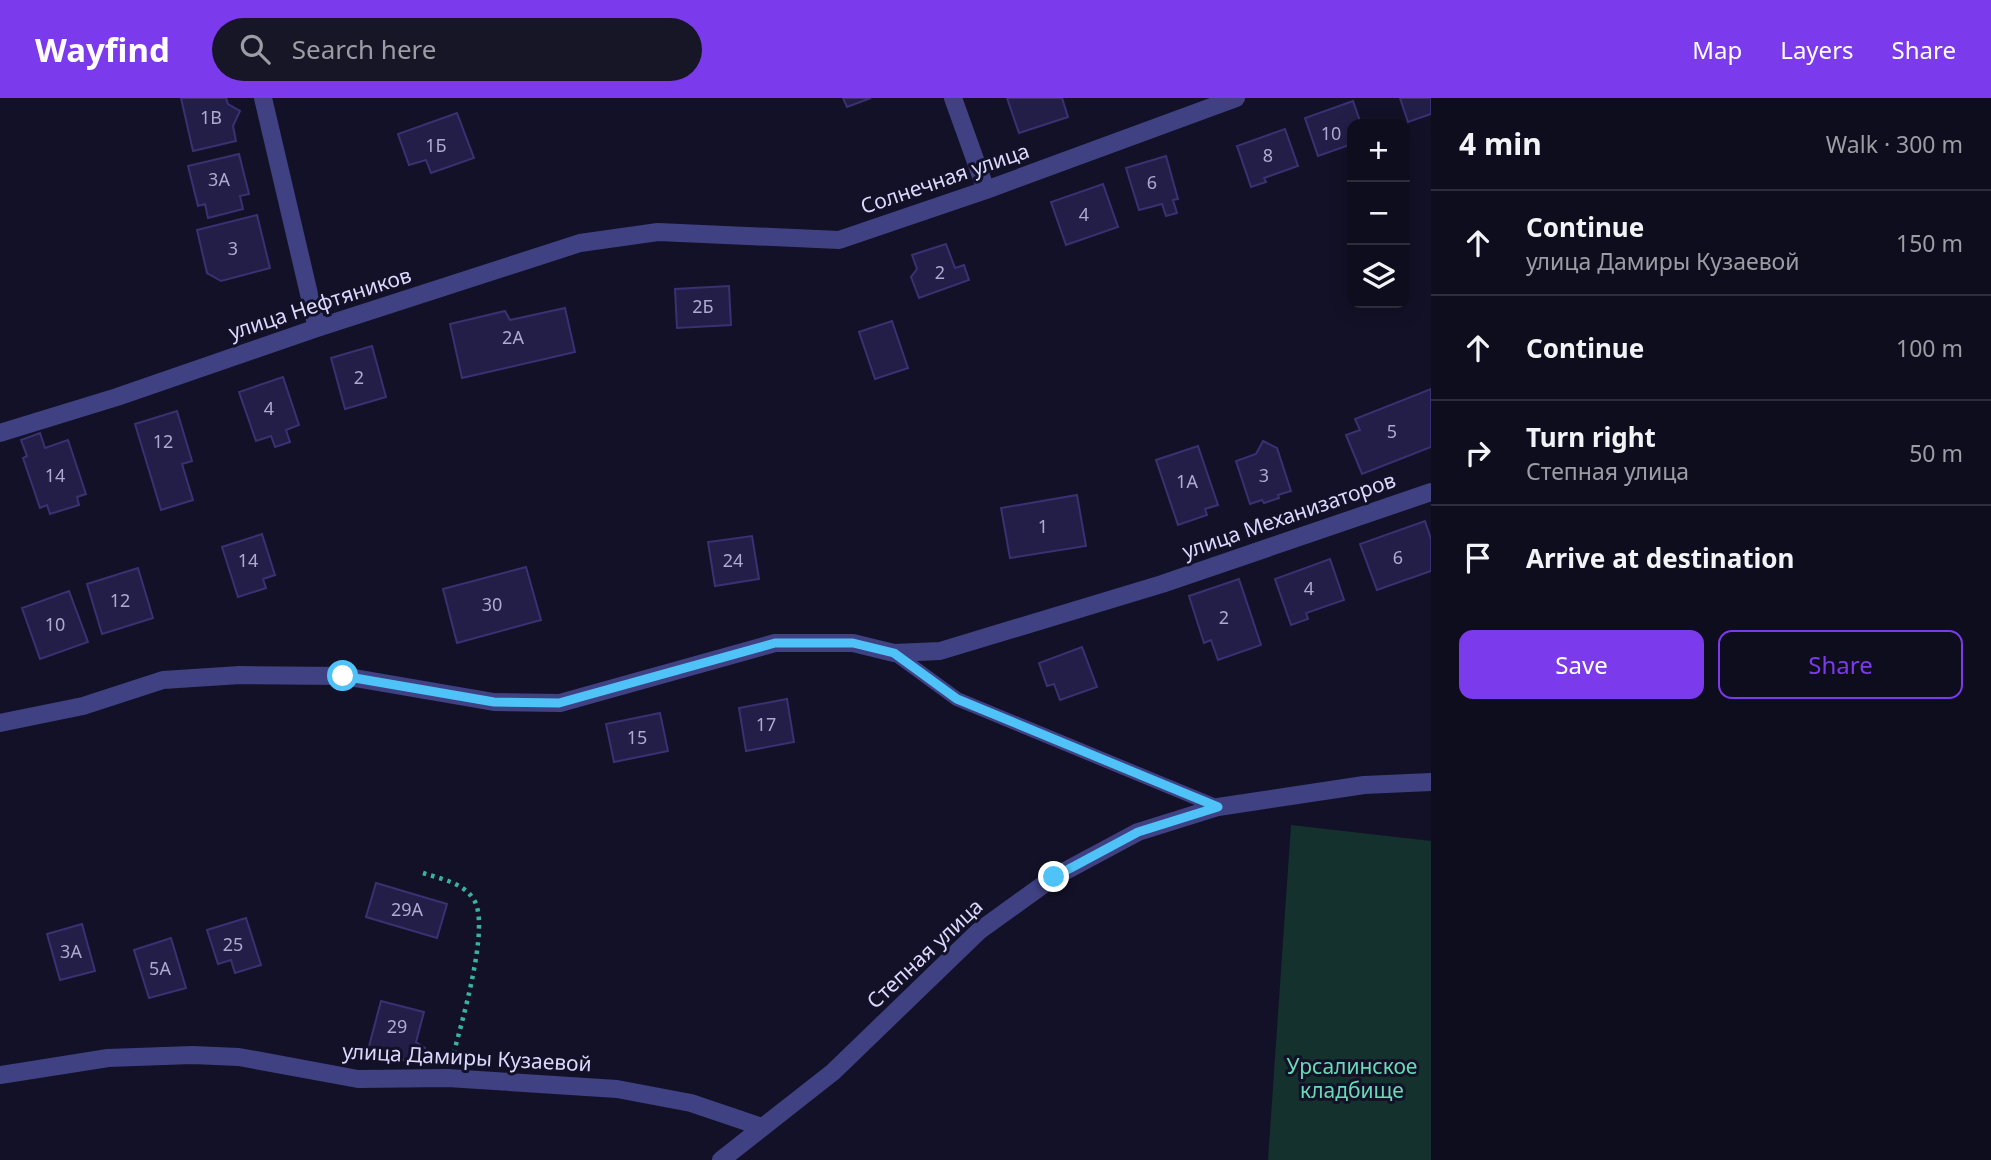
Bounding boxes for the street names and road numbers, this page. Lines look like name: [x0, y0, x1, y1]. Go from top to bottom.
street label: Солнечная улица: [857, 136, 1033, 220]
street label: улица Нефтяников: [225, 260, 415, 346]
street label: улица Механизаторов: [1178, 465, 1399, 565]
street label: Степная улица: [860, 892, 988, 1014]
street label: улица Дамиры Кузаевой: [342, 1036, 593, 1078]

